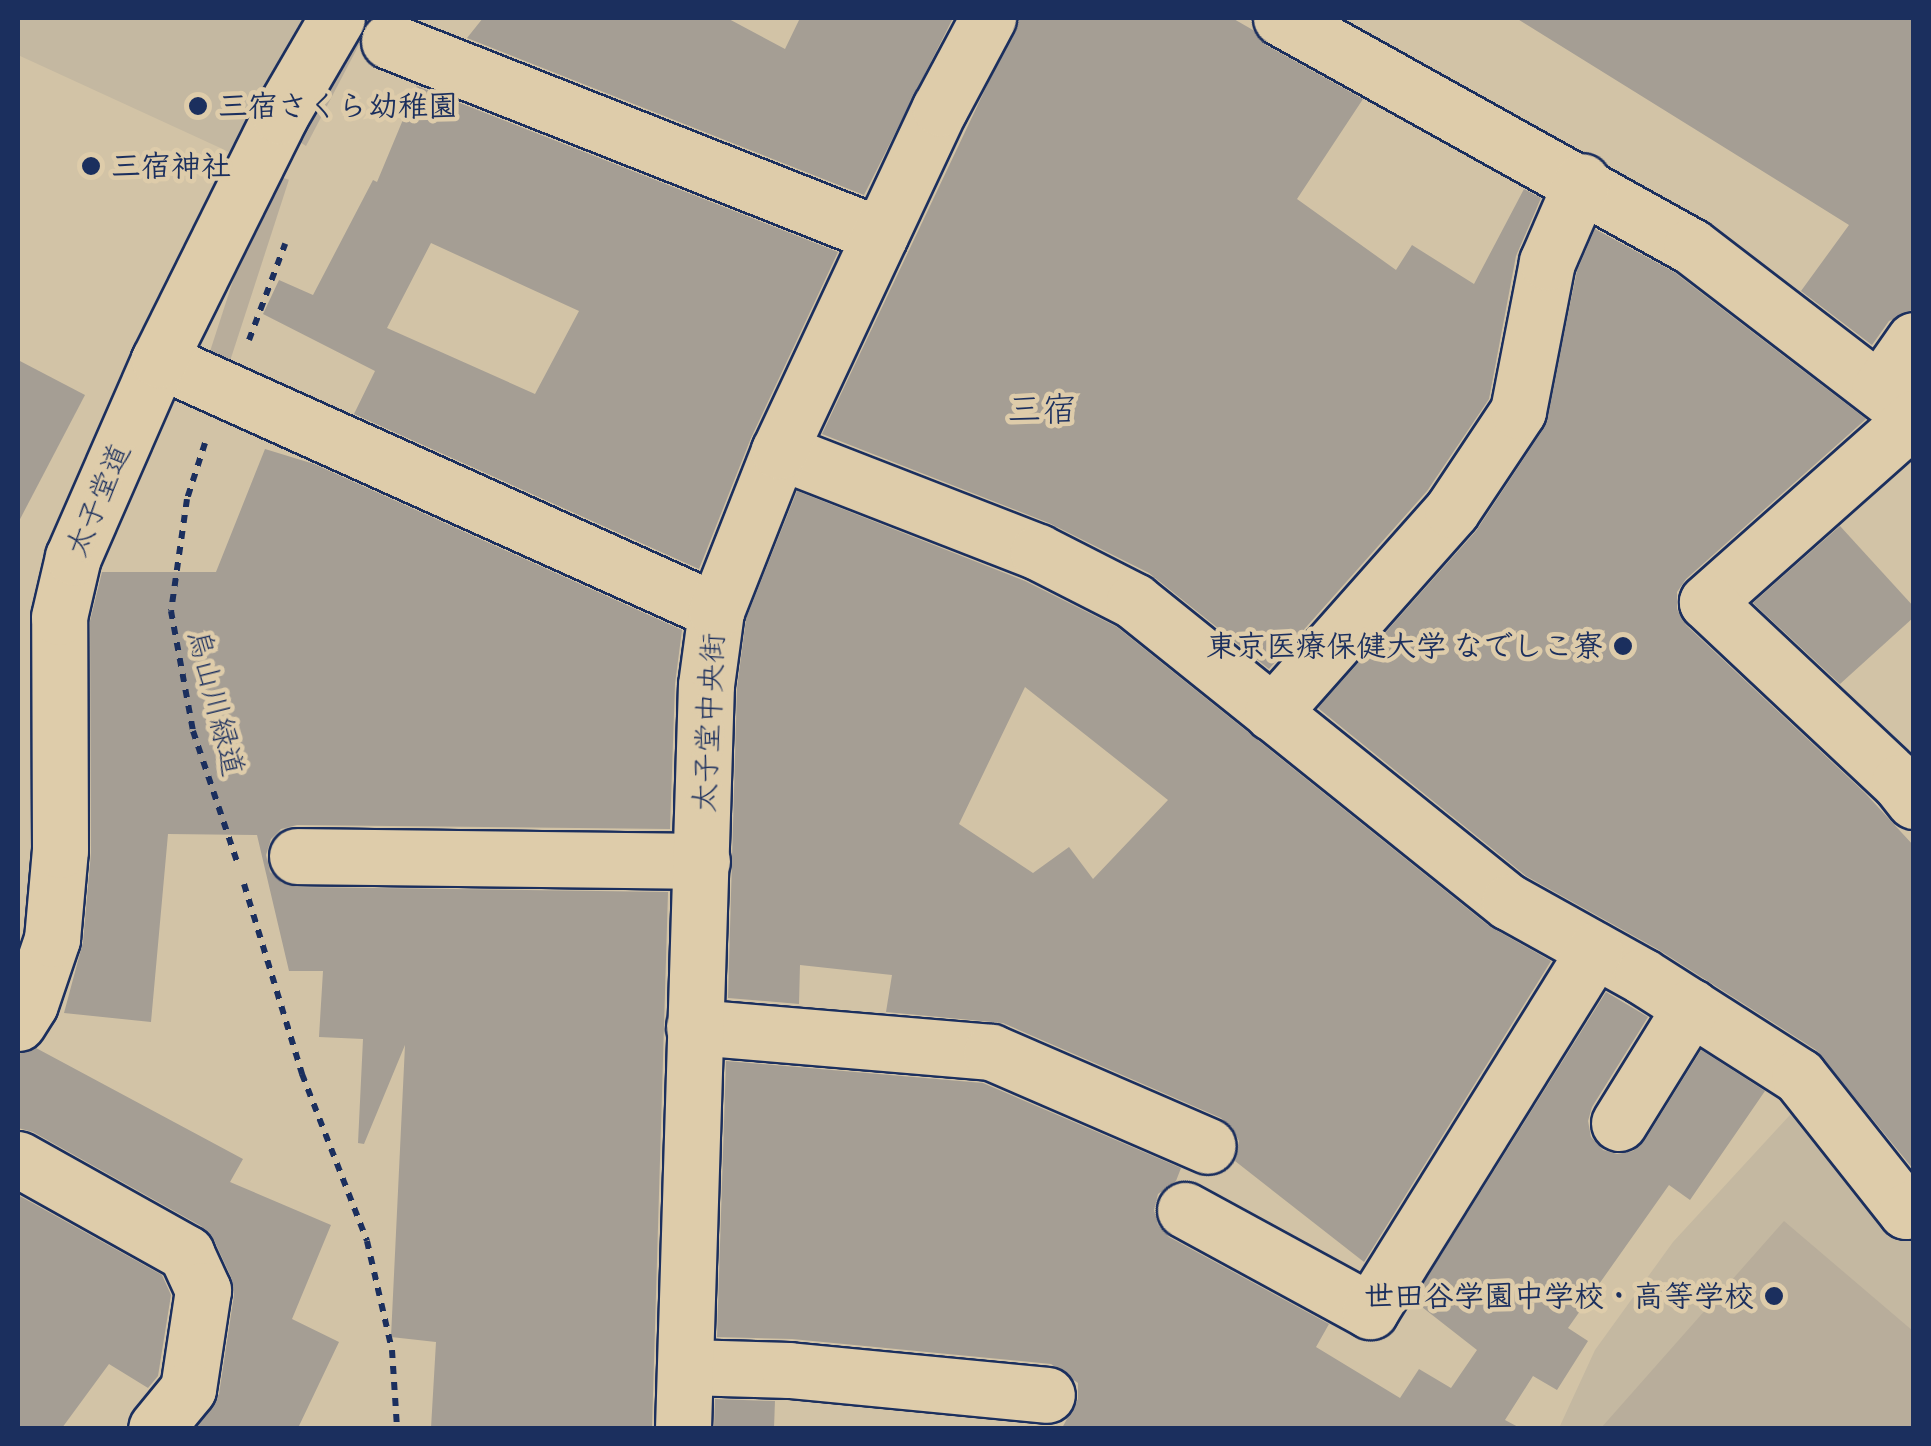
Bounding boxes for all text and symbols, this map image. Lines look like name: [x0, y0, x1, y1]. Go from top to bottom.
place label: 三宿さくら幼稚園: [218, 88, 458, 124]
marker: 三宿さくら幼稚園: [187, 95, 209, 117]
place label: 三宿神社: [111, 148, 231, 184]
marker: 三宿神社: [80, 155, 102, 177]
district label: 三宿: [1007, 388, 1077, 430]
street label: 太子堂道: [58, 438, 138, 562]
street label: 烏山川緑道: [180, 626, 252, 780]
place label: 東京医療保健大学 なでしこ寮: [1206, 628, 1603, 664]
street label: 太子堂中央街: [686, 632, 732, 814]
marker: 東京医療保健大学 なでしこ寮: [1612, 635, 1634, 657]
place label: 世田谷学園中学校・高等学校: [1364, 1278, 1754, 1314]
marker: 世田谷学園中学校・高等学校: [1763, 1285, 1785, 1307]

